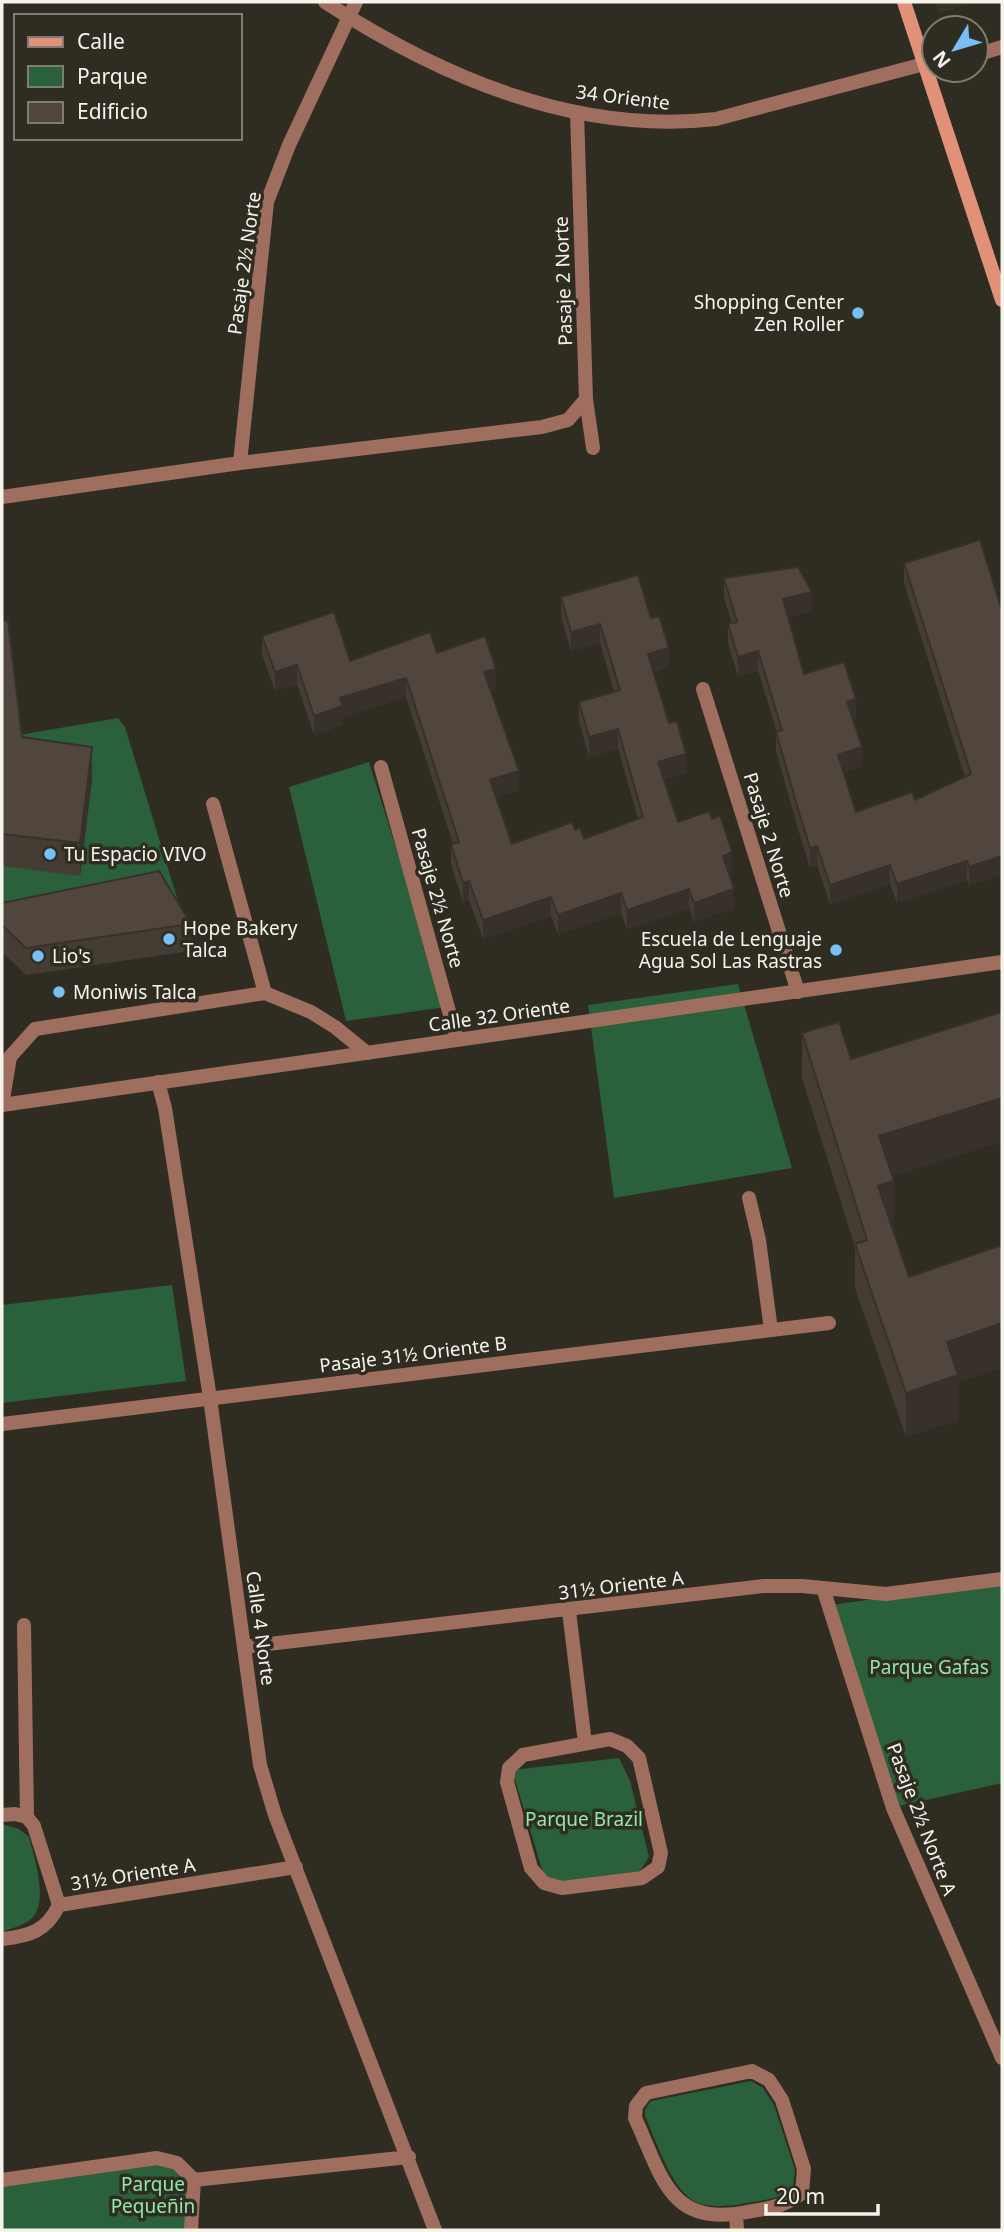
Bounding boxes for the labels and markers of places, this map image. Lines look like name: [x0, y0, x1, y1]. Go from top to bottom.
place label: Shopping Center Zen Roller: [694, 289, 844, 337]
marker: Shopping Center Zen Roller: [850, 305, 866, 321]
place label: Tu Espacio VIVO: [64, 841, 207, 867]
marker: Tu Espacio VIVO: [42, 846, 58, 862]
place label: Hope Bakery Talca: [183, 915, 298, 963]
place label: Escuela de Lenguaje Agua Sol Las Rastras: [639, 926, 822, 974]
marker: Hope Bakery Talca: [161, 931, 177, 947]
marker: Escuela de Lenguaje Agua Sol Las Rastras: [828, 942, 844, 958]
place label: Lio's: [52, 943, 91, 969]
marker: Lio's: [30, 948, 46, 964]
place label: Moniwis Talca: [73, 979, 197, 1005]
marker: Moniwis Talca: [51, 984, 67, 1000]

